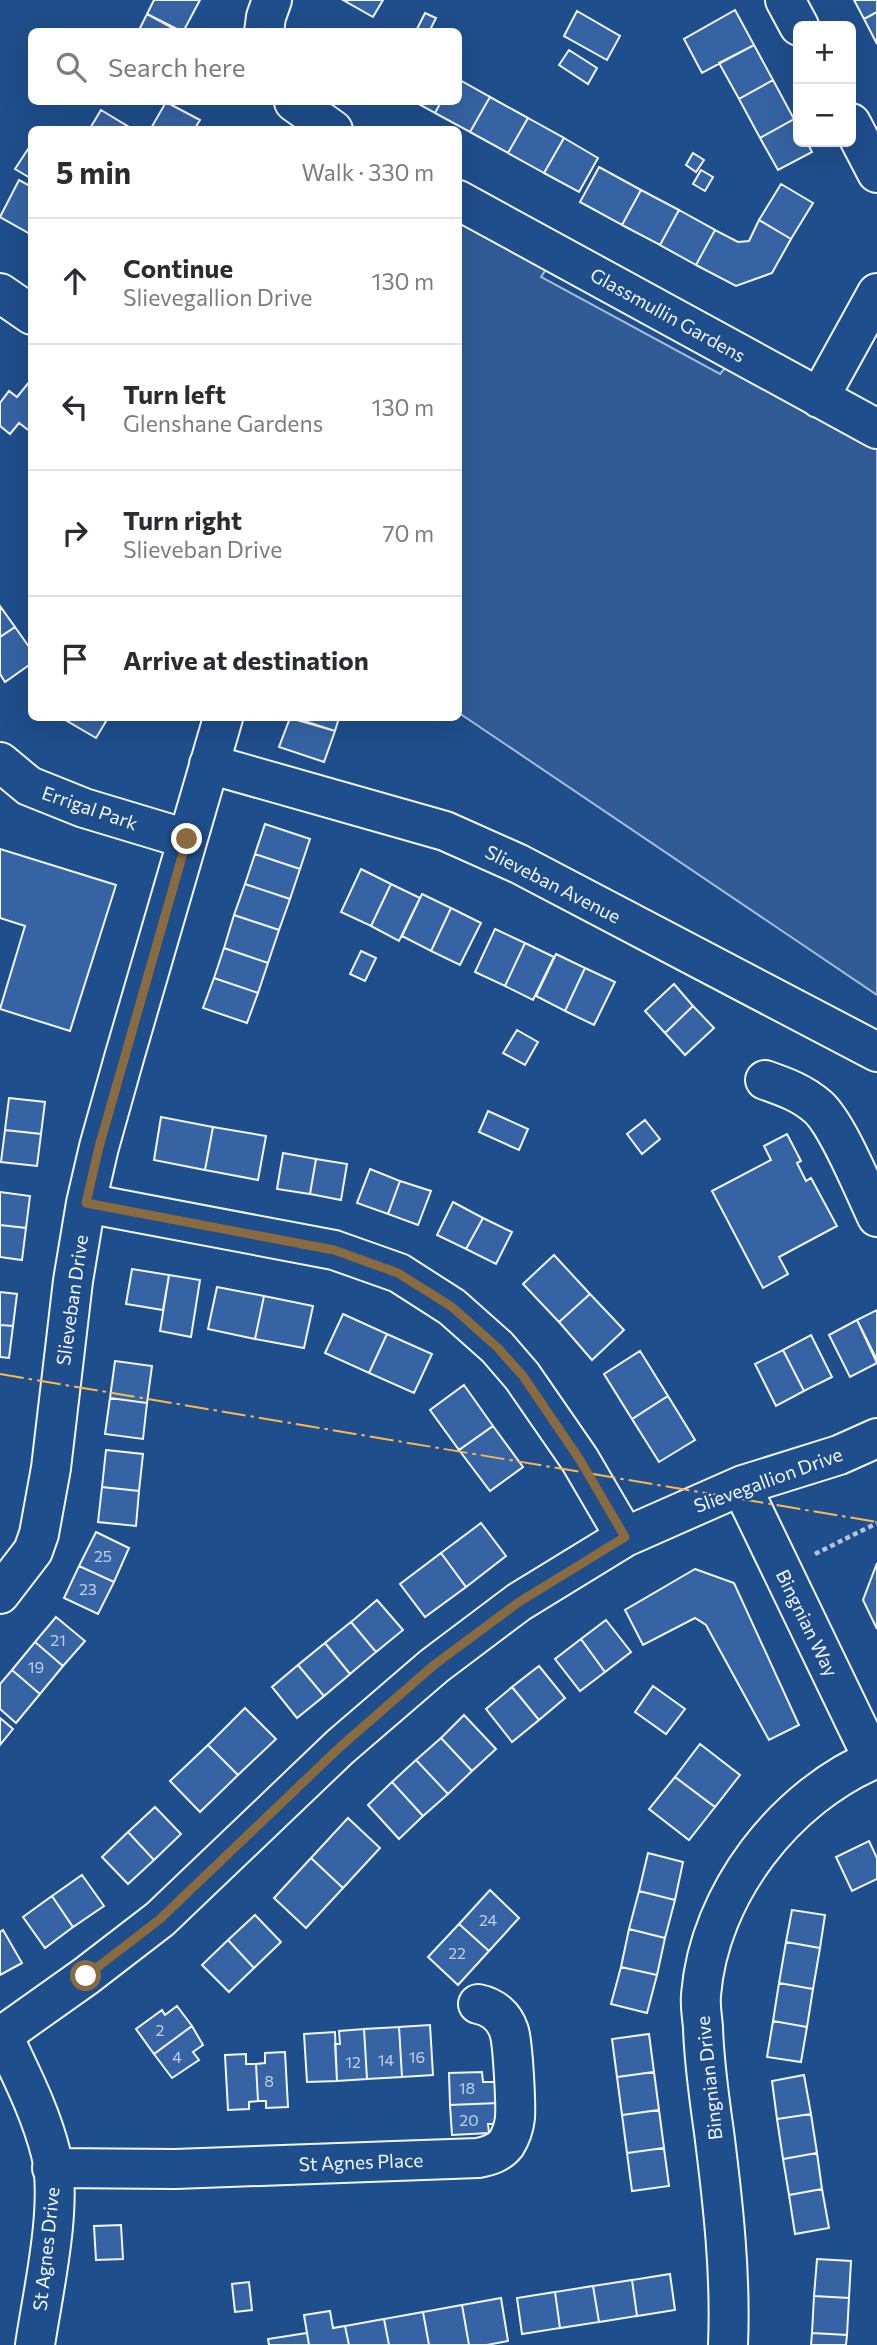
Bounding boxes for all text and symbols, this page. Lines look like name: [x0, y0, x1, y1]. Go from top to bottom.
map controls: [793, 21, 856, 147]
button: +: [793, 21, 856, 84]
search box: [28, 28, 462, 105]
icon: search: [52, 48, 90, 86]
text: Search here: [108, 51, 246, 82]
button: −: [793, 84, 856, 147]
text: 5 min: [56, 153, 131, 190]
text: Walk · 330 m: [302, 158, 434, 186]
text: Continue: [123, 252, 233, 283]
icon: ahead: [56, 262, 94, 300]
street label: Glassmullin Gardens: [587, 262, 750, 367]
text: 130 m: [372, 267, 434, 295]
text: Slievegallion Drive: [123, 283, 312, 311]
text: Turn left: [123, 378, 226, 409]
icon: left: [56, 388, 94, 426]
text: 130 m: [372, 393, 434, 421]
text: Glenshane Gardens: [123, 409, 323, 437]
text: Turn right: [123, 504, 242, 535]
icon: right: [56, 514, 94, 552]
text: 70 m: [382, 519, 434, 547]
text: Slieveban Drive: [123, 535, 282, 563]
icon: arrive: [56, 640, 94, 678]
text: Arrive at destination: [123, 644, 369, 675]
street label: Errigal Park: [39, 780, 141, 835]
route end: [171, 823, 202, 854]
street label: Slieveban Avenue: [482, 839, 625, 928]
street label: Slieveban Drive: [51, 1233, 92, 1367]
street label: Slievegallion Drive: [690, 1442, 845, 1517]
house number: 25: [94, 1546, 112, 1565]
street label: Bingnian Way: [772, 1565, 843, 1680]
house number: 23: [79, 1579, 97, 1598]
house number: 21: [50, 1630, 66, 1649]
house number: 19: [28, 1657, 44, 1676]
house number: 24: [479, 1910, 497, 1929]
house number: 22: [448, 1943, 466, 1962]
route start: [70, 1960, 101, 1991]
street label: Bingnian Drive: [691, 2015, 726, 2141]
house number: 2: [156, 2020, 165, 2039]
house number: 4: [172, 2047, 182, 2066]
house number: 16: [409, 2047, 425, 2066]
house number: 14: [378, 2050, 395, 2069]
house number: 12: [345, 2052, 361, 2071]
house number: 8: [264, 2071, 274, 2090]
house number: 18: [459, 2078, 475, 2097]
house number: 20: [459, 2110, 479, 2129]
street label: St Agnes Place: [298, 2148, 424, 2175]
street label: St Agnes Drive: [28, 2186, 63, 2312]

